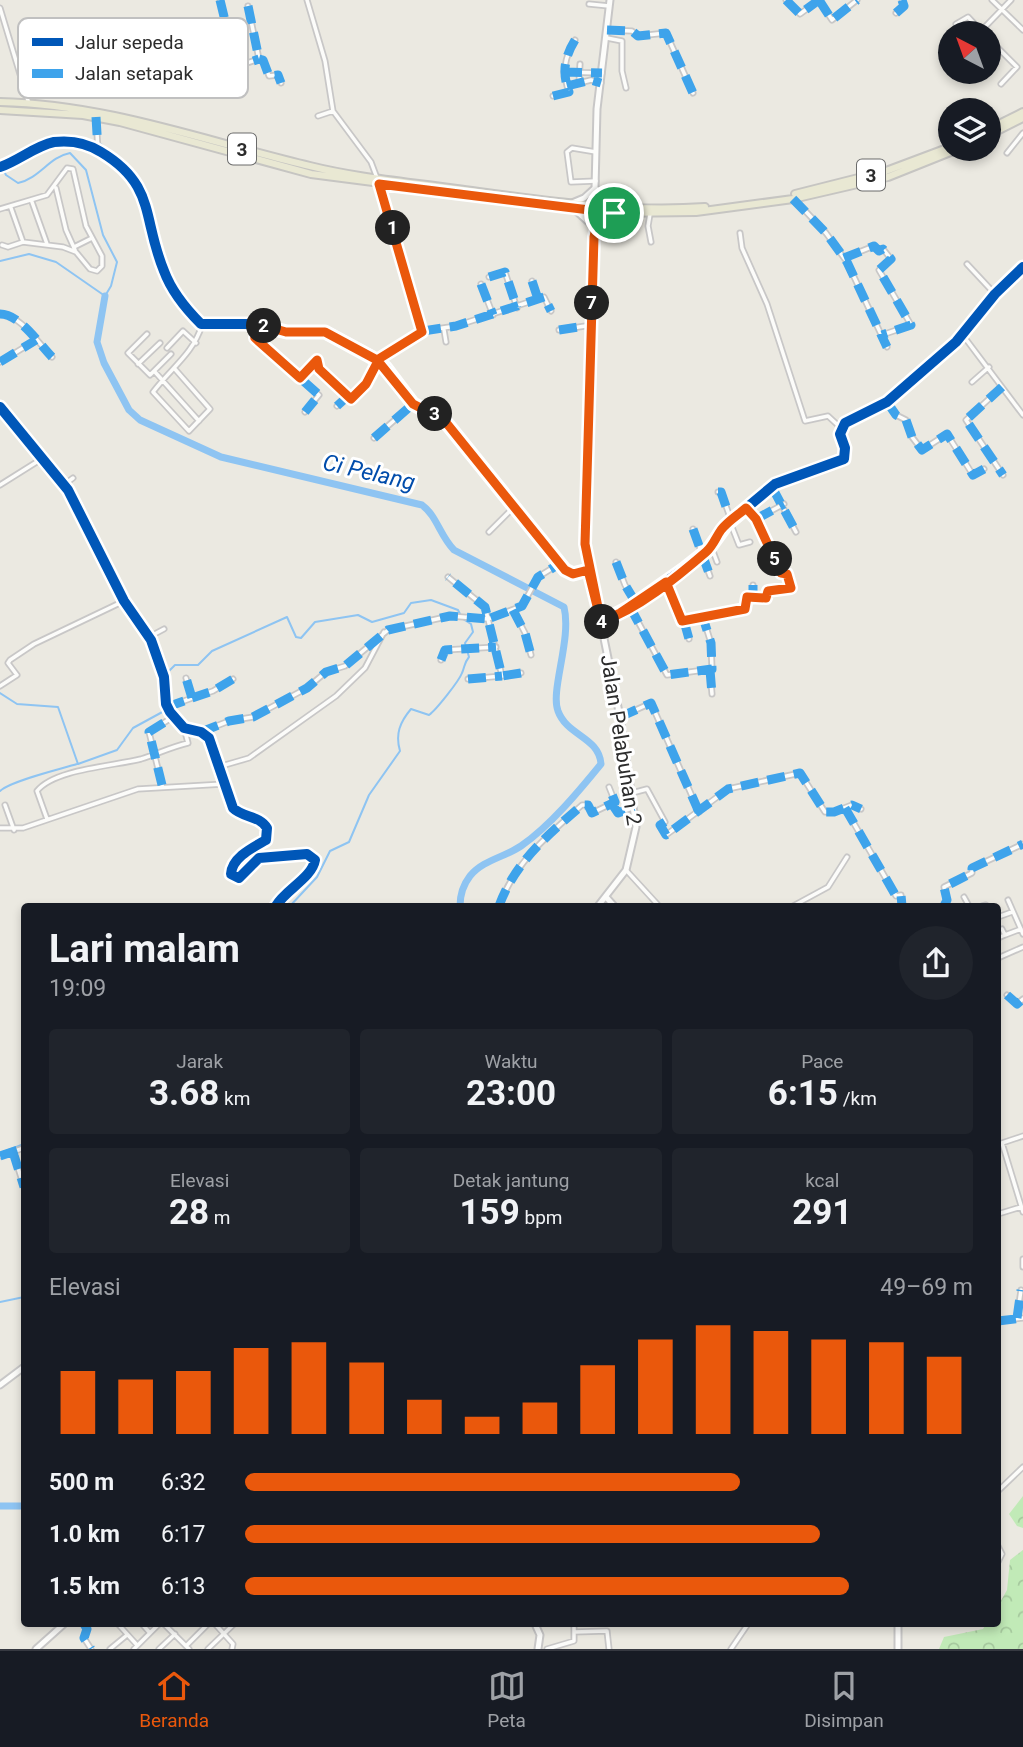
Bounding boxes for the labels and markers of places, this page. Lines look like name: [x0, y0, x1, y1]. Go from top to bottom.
pin: [584, 183, 644, 243]
pin: 1: [376, 210, 410, 246]
pin: 7: [574, 286, 610, 320]
pin: 2: [246, 308, 282, 344]
pin: 3: [418, 396, 452, 432]
pin: 5: [758, 542, 792, 576]
pin: 4: [584, 604, 620, 640]

